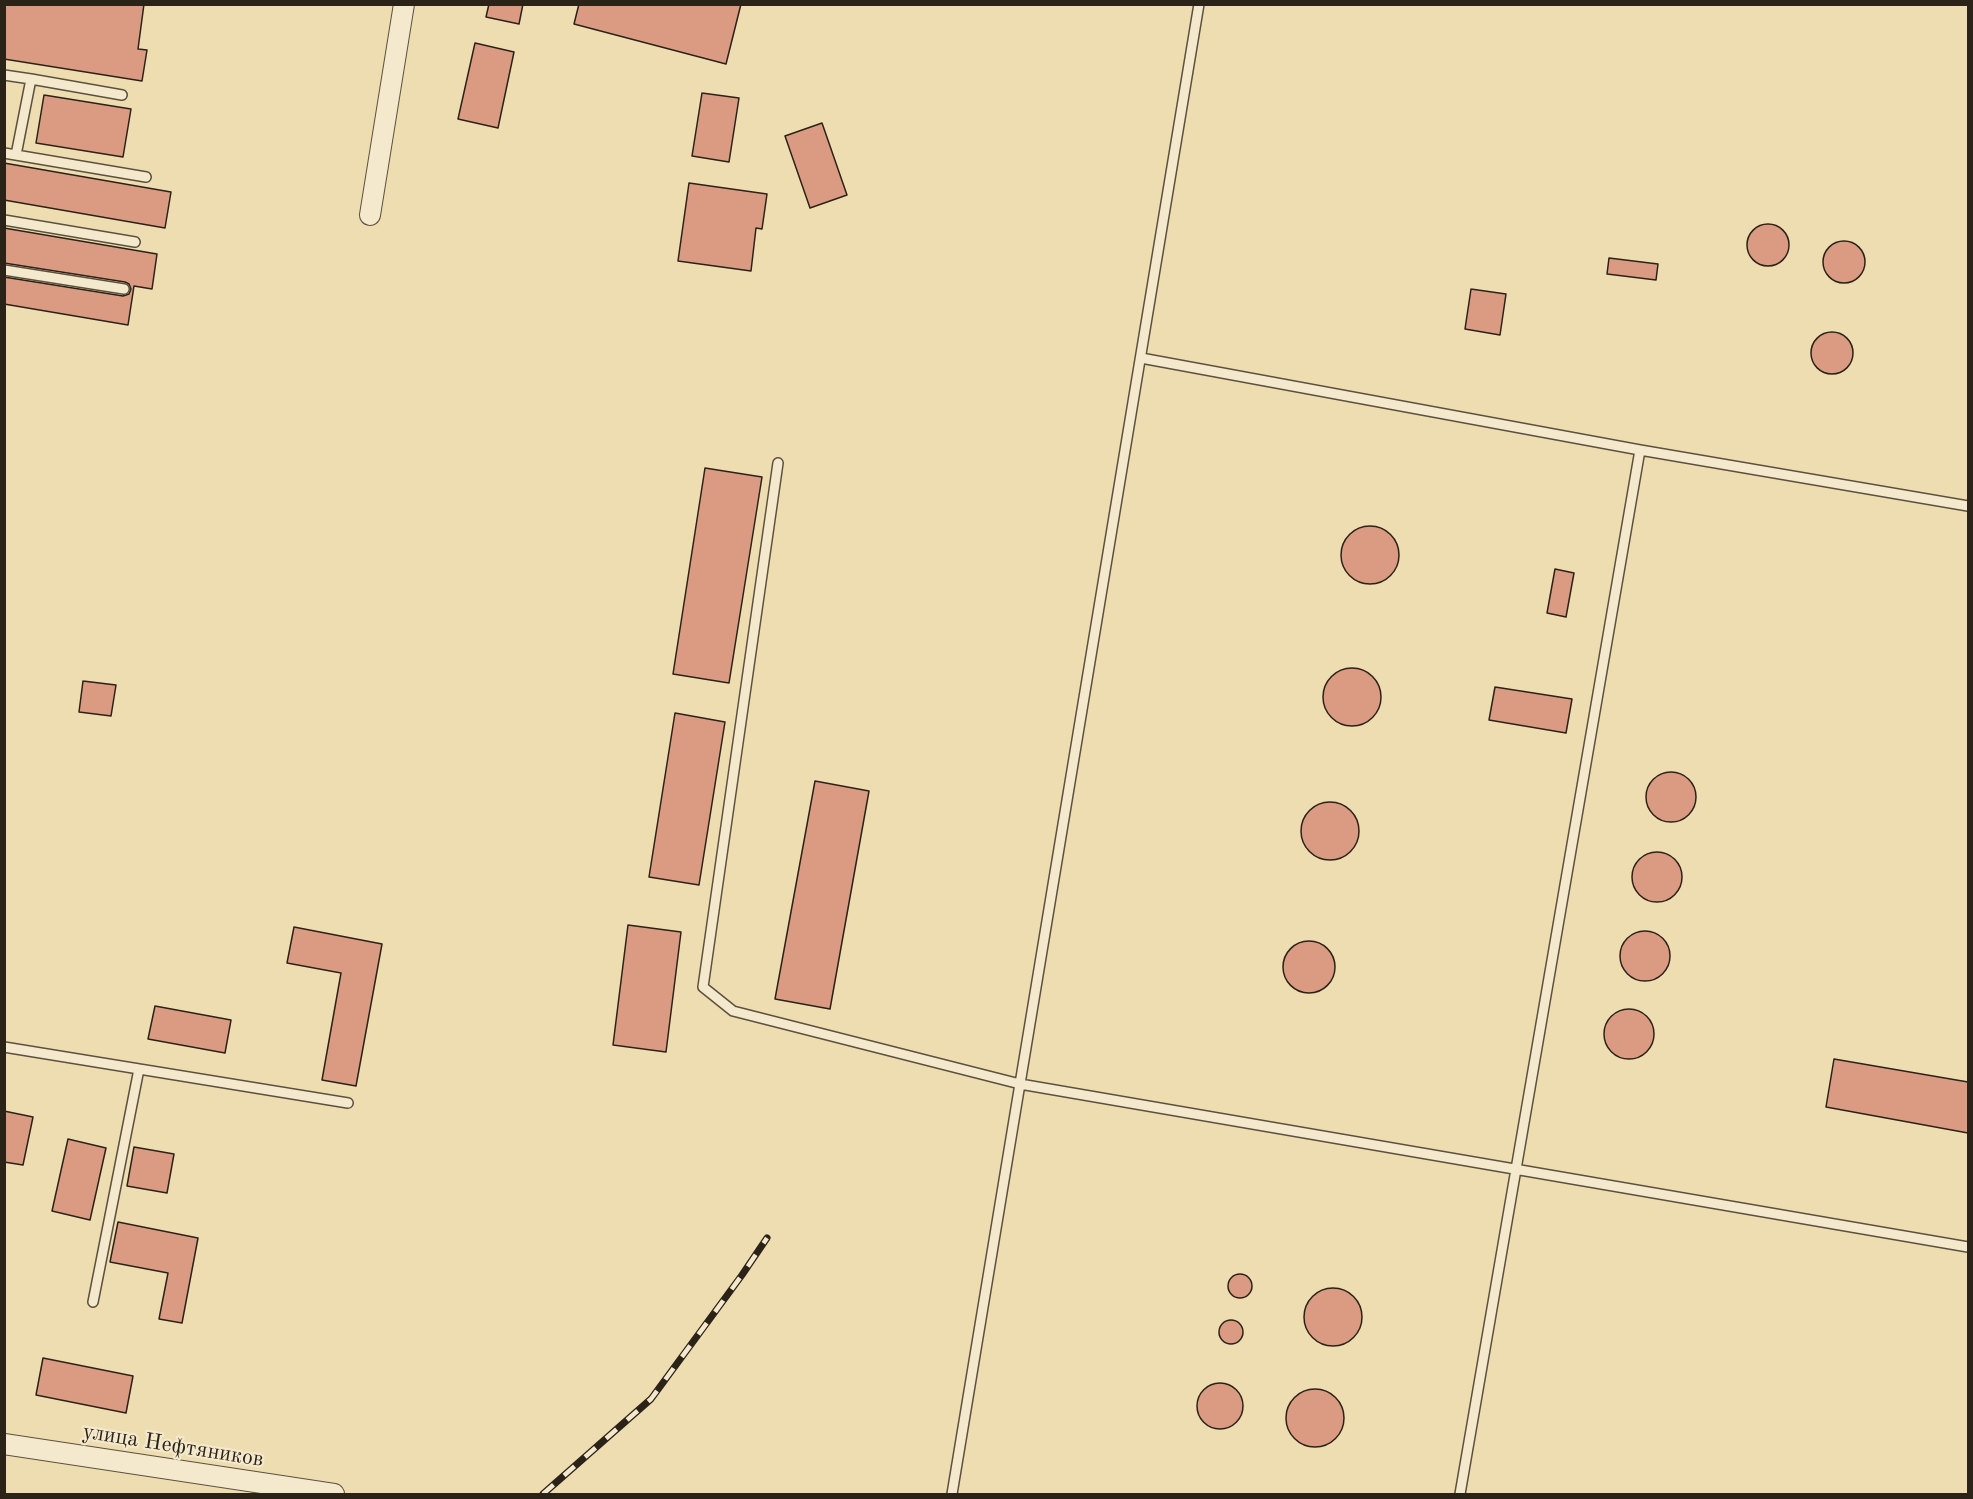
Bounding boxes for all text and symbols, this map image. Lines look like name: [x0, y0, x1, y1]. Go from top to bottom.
street label: улица Нефтяников: [81, 1419, 265, 1473]

